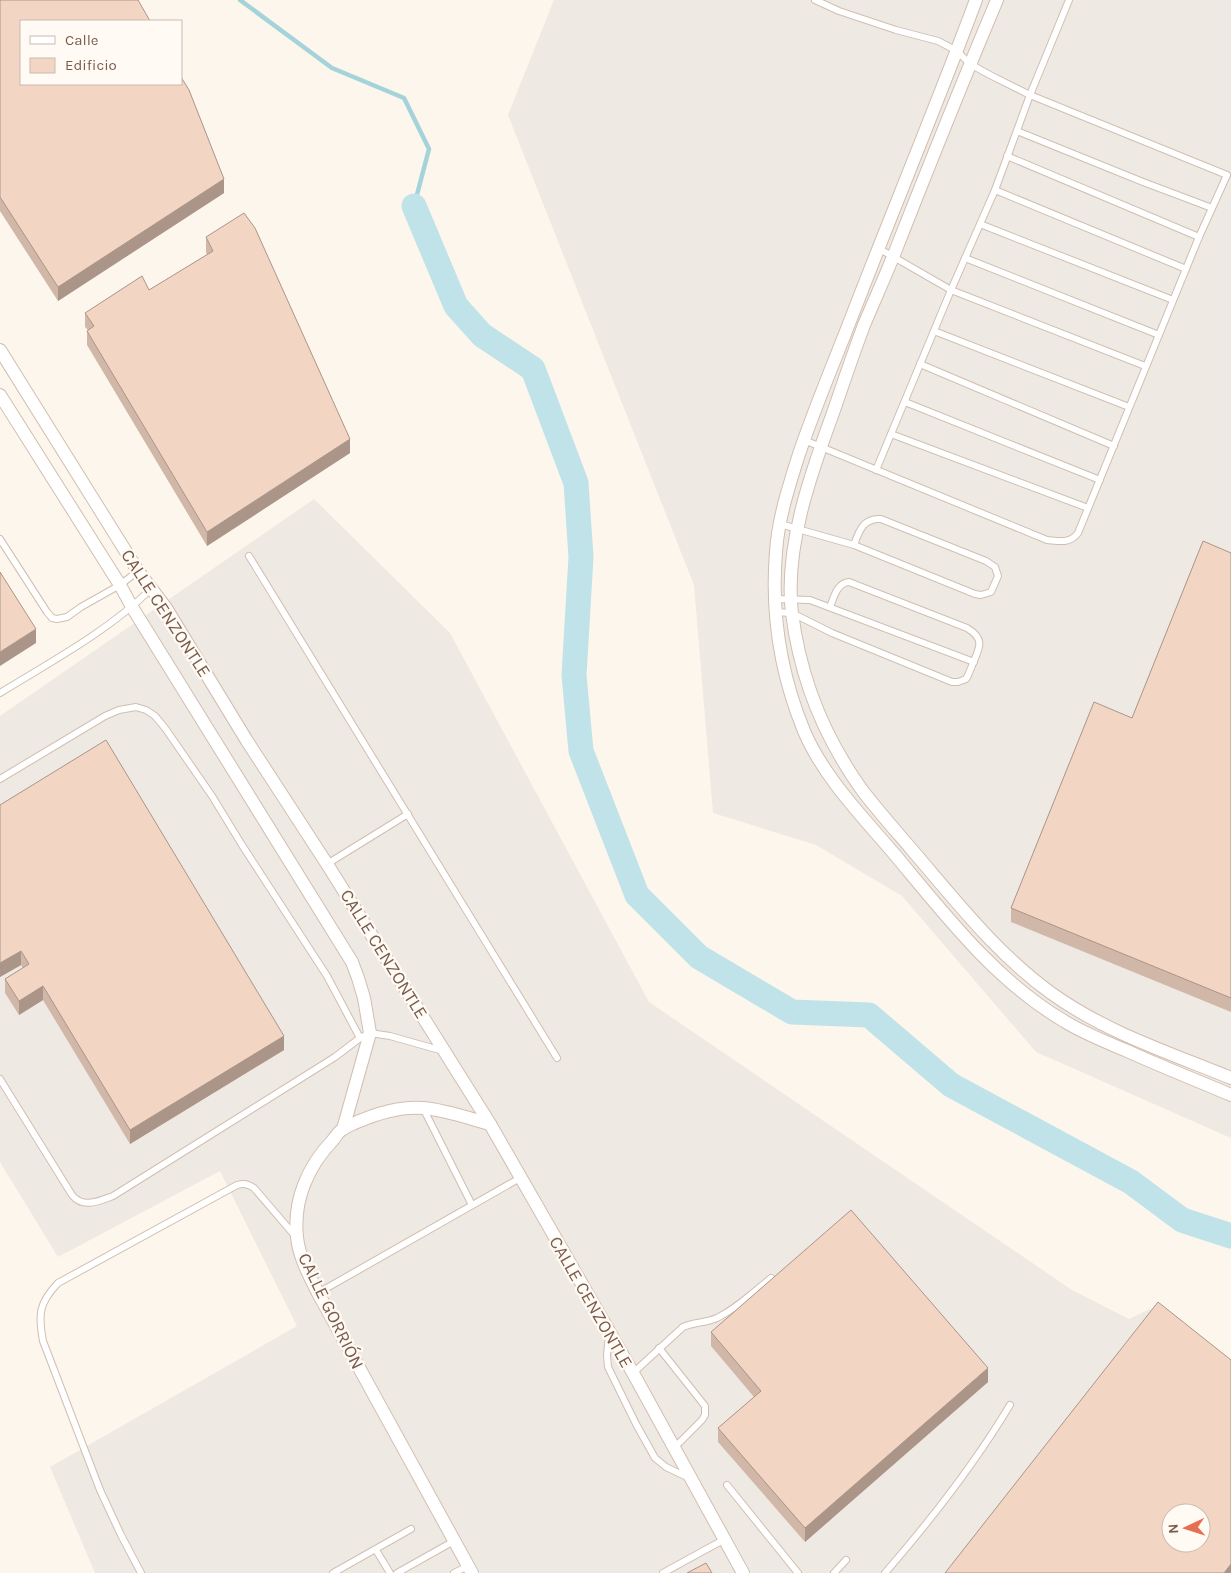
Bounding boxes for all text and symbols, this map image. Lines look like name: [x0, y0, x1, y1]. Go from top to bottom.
legend: [20, 20, 182, 85]
text: Calle: [65, 31, 99, 49]
text: Edificio: [65, 56, 117, 74]
street label: CALLE CENZONTLE: [116, 545, 216, 681]
street label: CALLE CENZONTLE: [335, 885, 433, 1023]
street label: CALLE CENZONTLE: [544, 1232, 638, 1372]
street label: CALLE GORRIÓN: [293, 1249, 370, 1373]
north arrow: [1161, 1503, 1211, 1553]
text: N: [1165, 1523, 1182, 1534]

